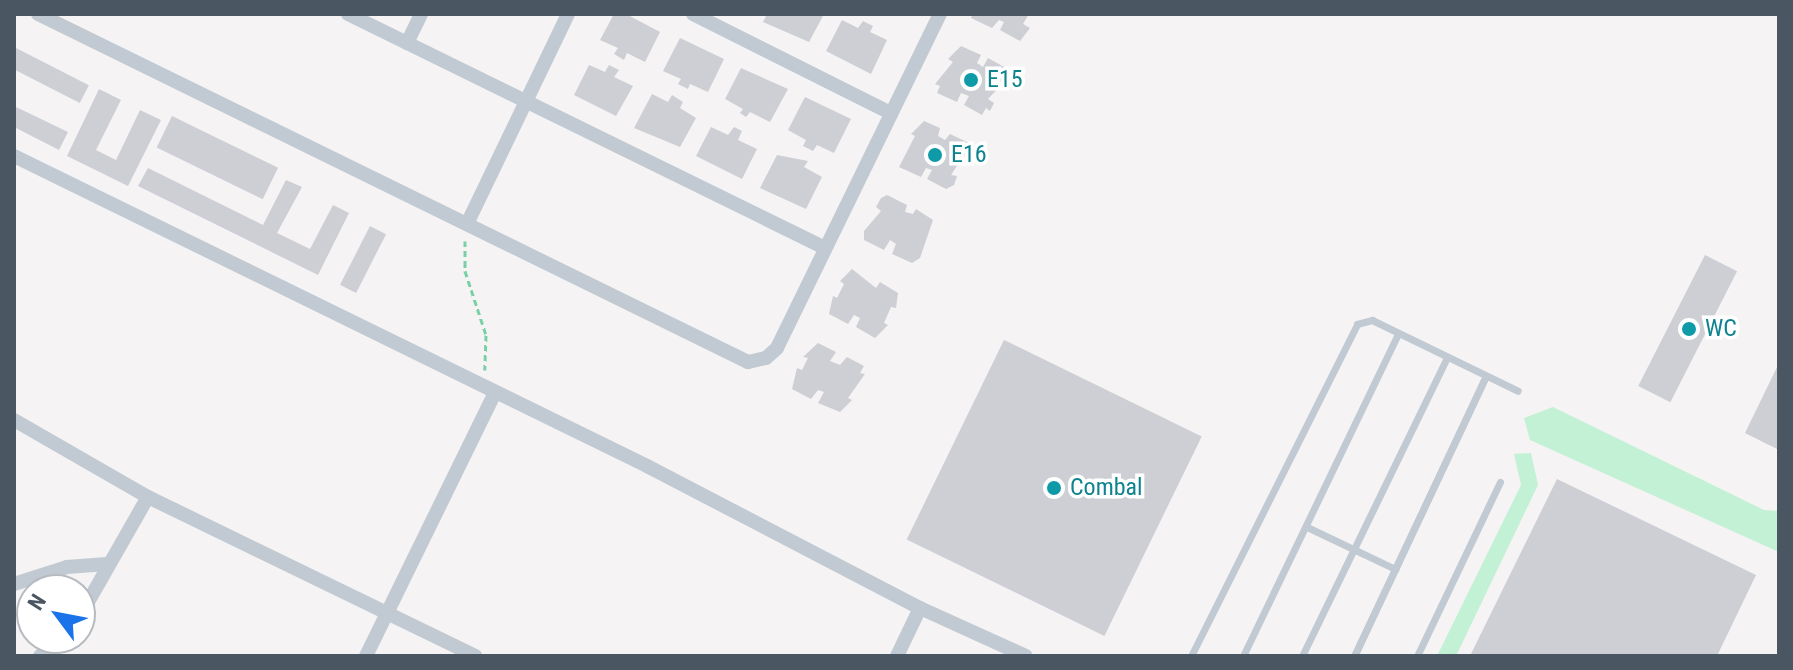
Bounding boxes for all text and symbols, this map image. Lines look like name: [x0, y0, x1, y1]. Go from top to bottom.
place label: E15: [987, 66, 1023, 94]
marker: E15: [962, 71, 980, 89]
place label: E16: [951, 141, 987, 169]
marker: E16: [926, 146, 944, 164]
place label: WC: [1705, 315, 1737, 343]
marker: WC: [1680, 320, 1698, 338]
place label: Combal: [1070, 474, 1143, 502]
marker: Combal: [1045, 479, 1063, 497]
north arrow: [16, 574, 96, 654]
text: N: [23, 590, 51, 614]

